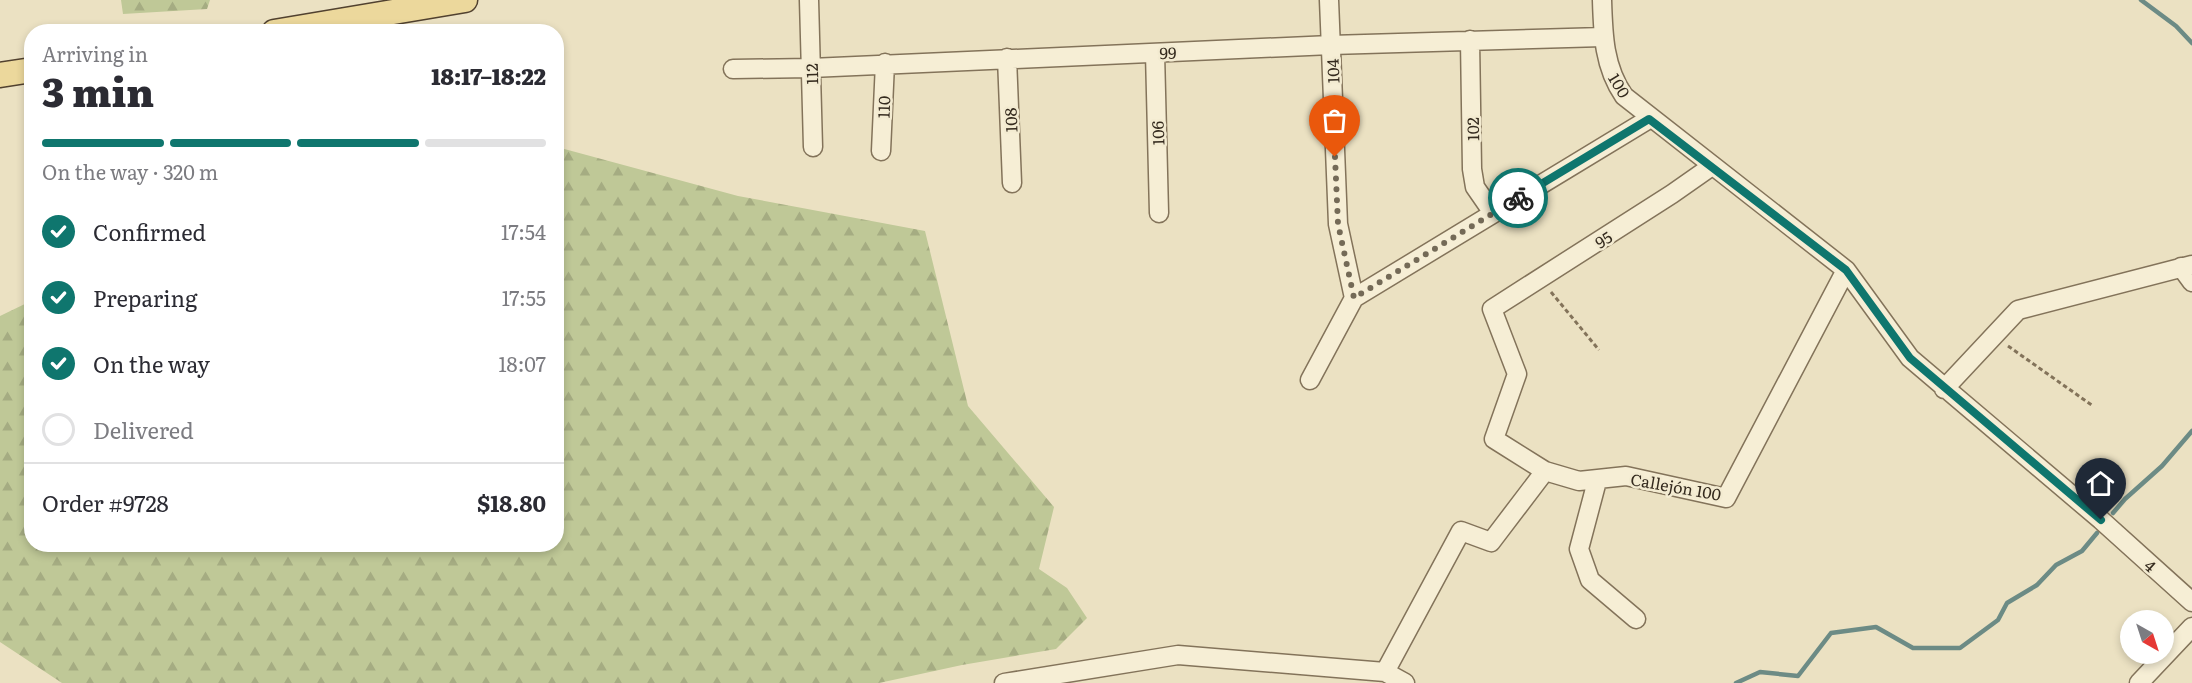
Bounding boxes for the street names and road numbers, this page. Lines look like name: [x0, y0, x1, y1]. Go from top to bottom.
street label: 99: [1159, 40, 1177, 64]
street label: 104: [1320, 58, 1344, 84]
street label: 112: [799, 63, 823, 85]
street label: 100: [1603, 68, 1637, 102]
street label: 110: [871, 95, 895, 119]
street label: 108: [998, 107, 1022, 133]
street label: 102: [1460, 117, 1484, 141]
street label: 106: [1145, 120, 1169, 146]
street label: 95: [1590, 224, 1616, 254]
street label: Callejón 100: [1629, 466, 1723, 506]
street label: 4: [2140, 553, 2162, 577]

